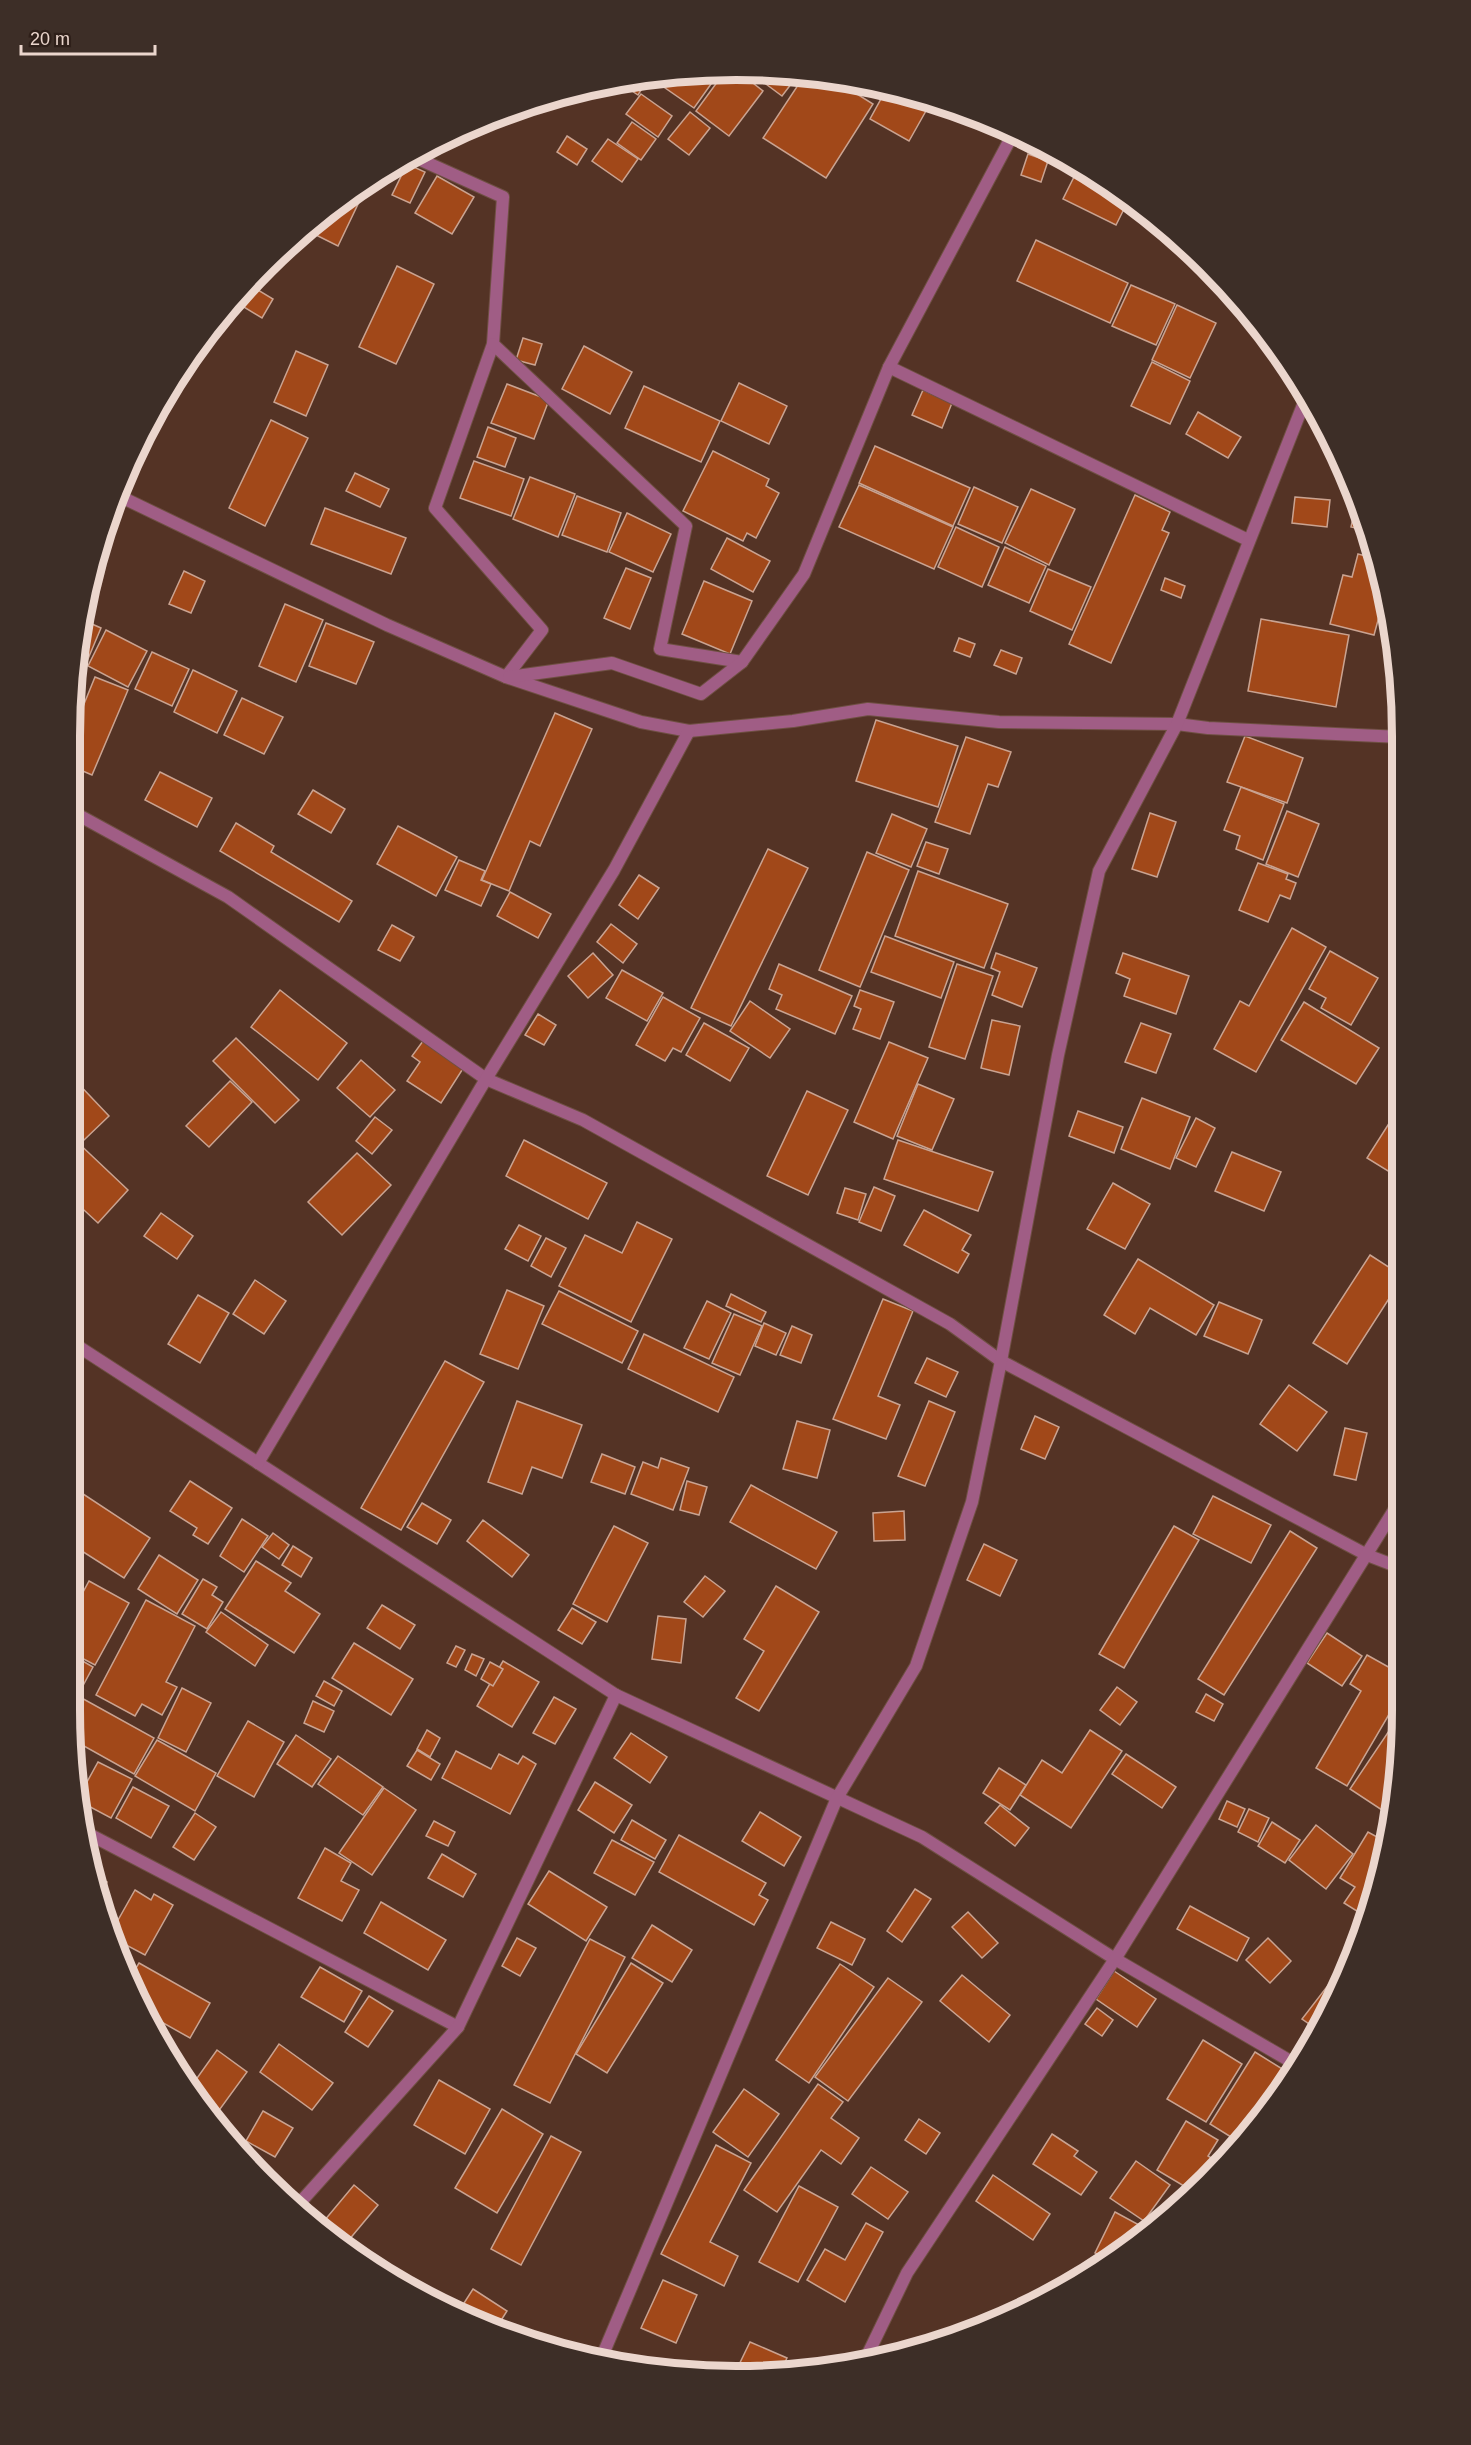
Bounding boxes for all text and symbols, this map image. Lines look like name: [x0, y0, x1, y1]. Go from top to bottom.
scale bar: [21, 18, 154, 56]
text: 20 m: [30, 29, 70, 49]

